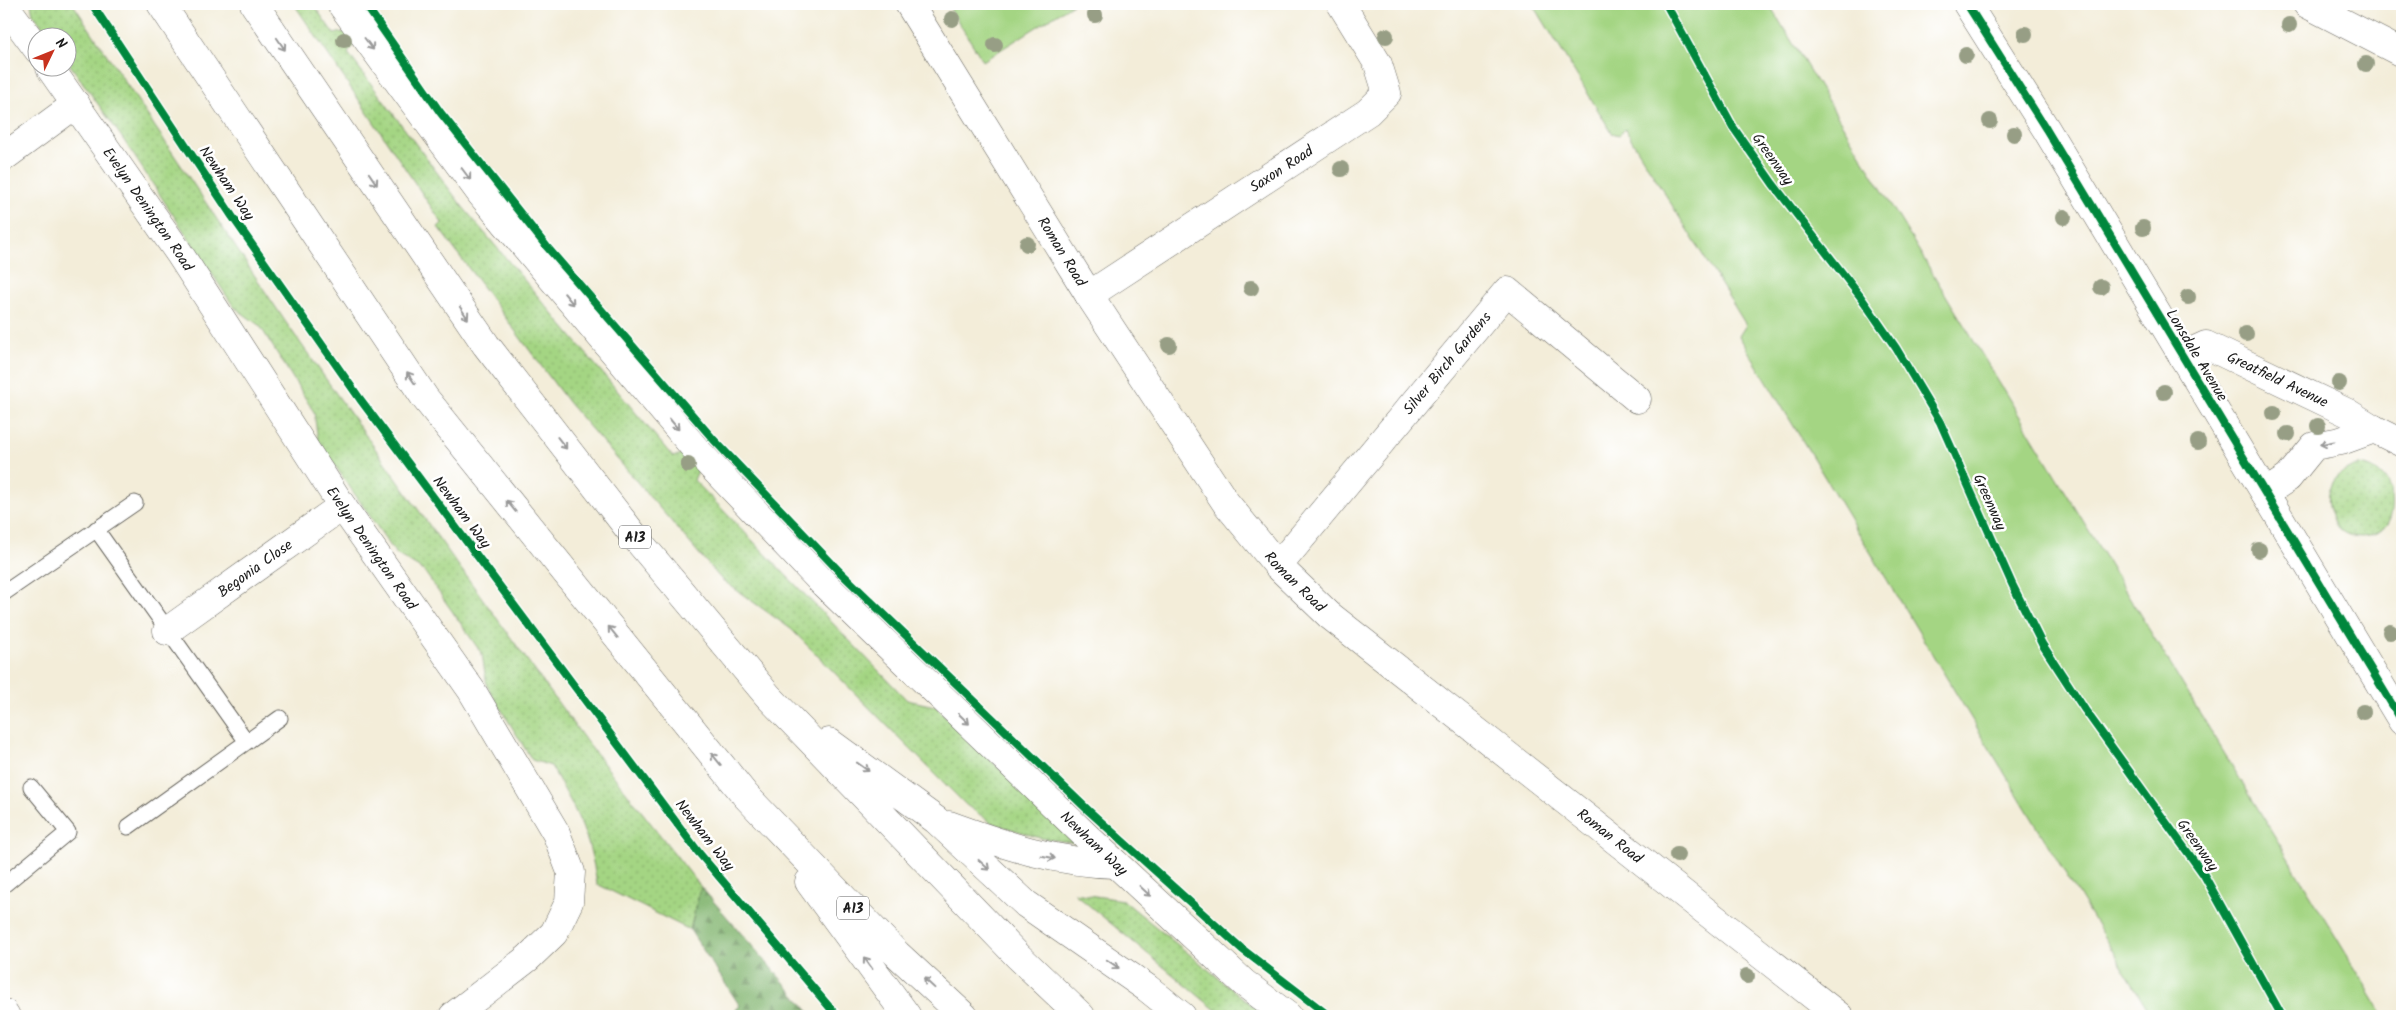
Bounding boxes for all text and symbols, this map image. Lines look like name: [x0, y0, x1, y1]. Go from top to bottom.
north arrow: [28, 28, 78, 78]
text: N: [50, 33, 72, 55]
one-way arrow: [276, 37, 287, 51]
one-way arrow: [364, 37, 374, 51]
street label: Greenway: [1745, 128, 1800, 192]
street label: Saxon Road: [1245, 140, 1319, 200]
street label: Newham Way: [192, 141, 261, 227]
street label: Evelyn Denington Road: [96, 143, 199, 277]
one-way arrow: [461, 167, 471, 181]
one-way arrow: [368, 171, 378, 185]
street label: Roman Road: [1030, 212, 1092, 292]
one-way arrow: [564, 293, 575, 306]
street label: Lonsdale Avenue: [2159, 305, 2233, 407]
one-way arrow: [459, 306, 469, 320]
street label: Silver Birch Gardens: [1398, 306, 1498, 421]
street label: Greatfield Avenue: [2223, 346, 2332, 415]
one-way arrow: [406, 371, 416, 385]
one-way arrow: [668, 417, 680, 430]
one-way arrow: [556, 436, 567, 449]
one-way arrow: [2320, 439, 2336, 449]
street label: Greenway: [1966, 470, 2013, 535]
street label: Newham Way: [426, 471, 497, 555]
street label: Evelyn Denington Road: [319, 482, 423, 616]
one-way arrow: [506, 499, 517, 512]
road number: A13: [619, 526, 651, 548]
street label: Begonia Close: [213, 534, 298, 604]
street label: Roman Road: [1258, 546, 1331, 619]
one-way arrow: [608, 626, 619, 639]
one-way arrow: [958, 713, 970, 725]
one-way arrow: [710, 752, 721, 765]
one-way arrow: [856, 762, 870, 772]
street label: Newham Way: [668, 794, 741, 878]
street label: Roman Road: [1571, 803, 1648, 871]
street label: Newham Way: [1054, 806, 1134, 883]
street label: Greenway: [2170, 814, 2225, 878]
one-way arrow: [1040, 852, 1056, 862]
one-way arrow: [978, 859, 991, 871]
one-way arrow: [1139, 885, 1152, 897]
road number: A13: [837, 896, 869, 920]
one-way arrow: [862, 957, 873, 970]
one-way arrow: [1106, 959, 1120, 969]
one-way arrow: [922, 977, 935, 989]

